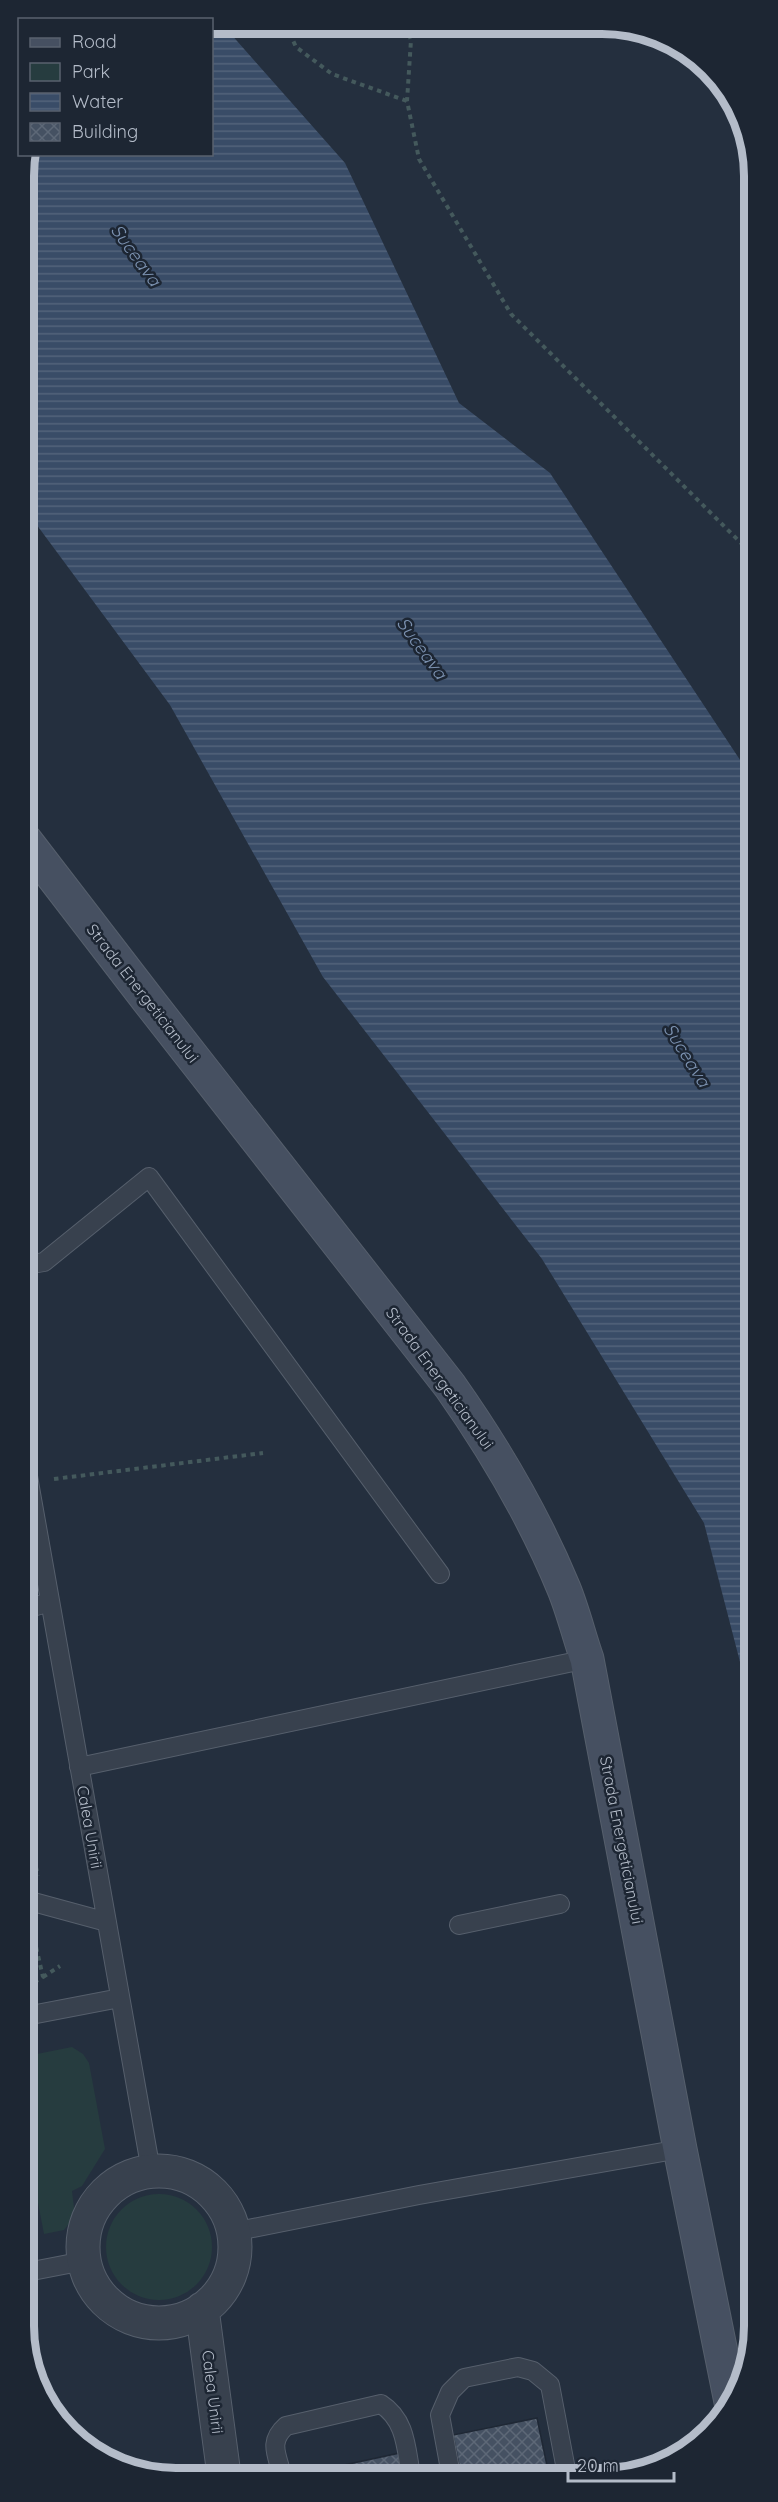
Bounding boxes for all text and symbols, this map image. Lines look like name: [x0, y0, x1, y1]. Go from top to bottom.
legend: [18, 18, 213, 156]
text: Road: [72, 30, 117, 53]
text: Park: [72, 60, 110, 83]
text: Water: [72, 90, 123, 113]
text: Building: [72, 120, 138, 143]
water label: Suceava: [106, 220, 167, 291]
water label: Suceava: [392, 613, 453, 684]
street label: Strada Energeticianului: [83, 920, 203, 1066]
water label: Suceava: [658, 1019, 716, 1092]
street label: Strada Energeticianului: [382, 1303, 498, 1453]
street label: Strada Energeticianului: [596, 1754, 648, 1926]
street label: Calea Unirii: [73, 1784, 107, 1870]
street label: Calea Unirii: [198, 2349, 228, 2435]
scale bar: [568, 2445, 674, 2483]
text: 20 m: [577, 2454, 619, 2477]

